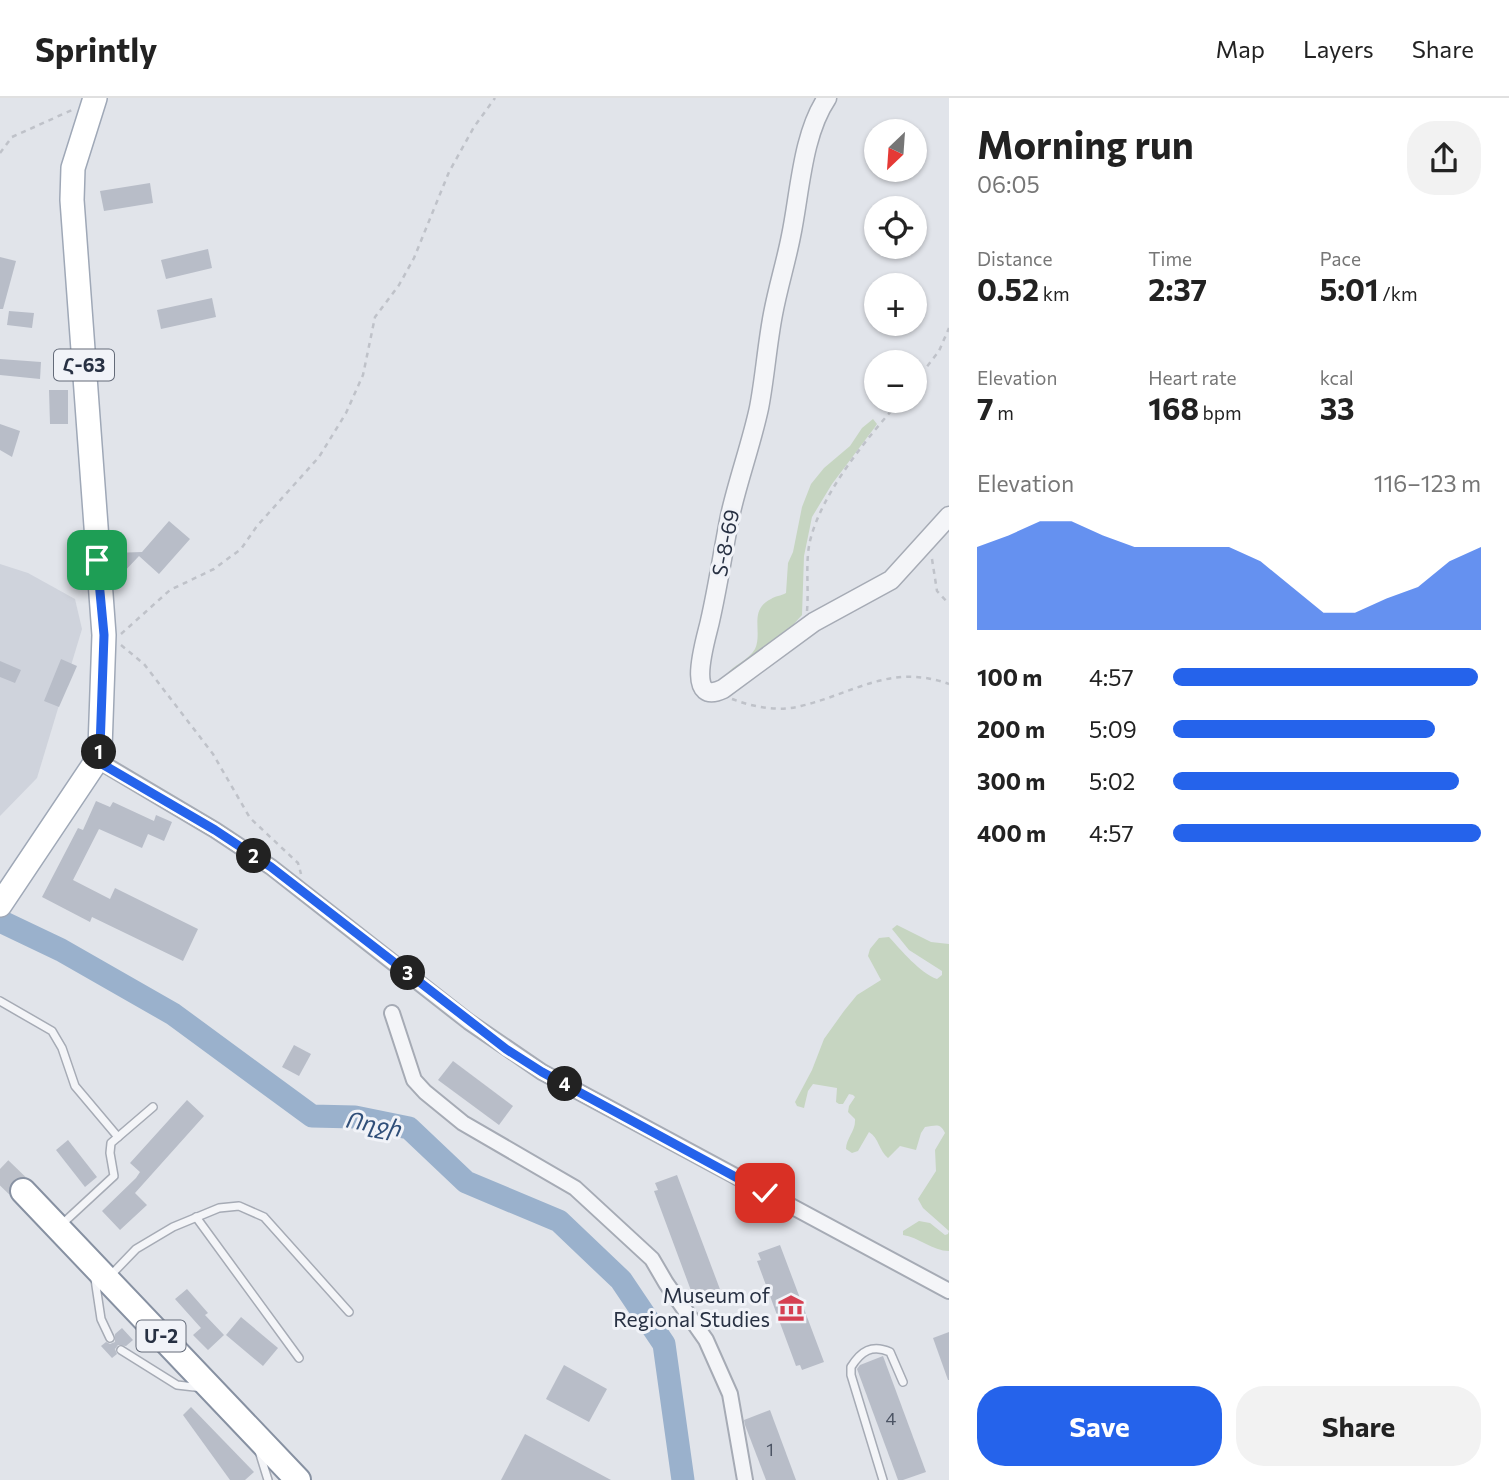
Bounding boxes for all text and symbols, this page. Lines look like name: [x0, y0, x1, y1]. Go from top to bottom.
text: Sprintly: [35, 28, 157, 69]
text: Map: [1216, 34, 1265, 63]
text: Layers: [1303, 34, 1374, 63]
text: Share: [1412, 34, 1474, 63]
north arrow: [864, 119, 928, 182]
map controls: [864, 119, 927, 413]
text: Morning run: [977, 120, 1194, 167]
button: share: [1407, 121, 1481, 195]
text: 06:05: [977, 170, 1040, 198]
button: locate: [864, 196, 927, 259]
text: Distance: [977, 247, 1053, 270]
text: Time: [1148, 247, 1192, 270]
text: Pace: [1320, 247, 1361, 270]
text: 0.52: [977, 270, 1039, 307]
text: 2:37: [1148, 270, 1207, 307]
text: 5:01: [1320, 270, 1379, 307]
button: +: [864, 273, 927, 336]
text: km: [1039, 282, 1070, 305]
text: /km: [1379, 282, 1418, 305]
road number: Հ-63: [54, 350, 114, 380]
button: −: [864, 350, 927, 413]
text: Elevation: [977, 366, 1057, 389]
text: Heart rate: [1148, 366, 1237, 389]
text: kcal: [1320, 366, 1354, 389]
text: 7: [977, 389, 994, 426]
text: 168: [1148, 389, 1199, 426]
text: 33: [1320, 389, 1354, 426]
text: m: [994, 401, 1014, 424]
text: bpm: [1199, 401, 1242, 424]
text: Elevation: [977, 469, 1074, 497]
text: 116–123 m: [1374, 469, 1481, 497]
street label: Տ-8-69: [706, 507, 743, 578]
pin: [67, 530, 127, 590]
icon: arrive: [78, 541, 116, 579]
text: 100 m: [977, 663, 1042, 691]
text: 4:57: [1089, 663, 1134, 691]
text: 200 m: [977, 715, 1045, 743]
text: 5:09: [1089, 715, 1137, 743]
pin: 1: [82, 734, 116, 770]
text: 1: [94, 740, 103, 763]
text: 300 m: [977, 767, 1045, 795]
text: 5:02: [1089, 767, 1135, 795]
text: 400 m: [977, 819, 1046, 847]
text: 4:57: [1089, 819, 1134, 847]
pin: 2: [236, 838, 272, 874]
text: 2: [248, 844, 259, 867]
pin: 3: [390, 956, 426, 990]
text: 3: [402, 961, 413, 984]
pin: 4: [548, 1066, 582, 1102]
text: 4: [559, 1072, 570, 1095]
water label: Ողջի: [343, 1104, 404, 1143]
pin: [735, 1163, 795, 1223]
icon: check: [746, 1174, 784, 1212]
place label: Museum of Regional Studies: [613, 1282, 771, 1331]
museum icon: Museum of Regional Studies: [776, 1293, 806, 1323]
road number: Մ-2: [136, 1320, 186, 1352]
button: Save: [977, 1386, 1222, 1466]
button: Share: [1236, 1386, 1481, 1466]
house number: 4: [886, 1407, 897, 1429]
house number: 1: [766, 1438, 774, 1460]

